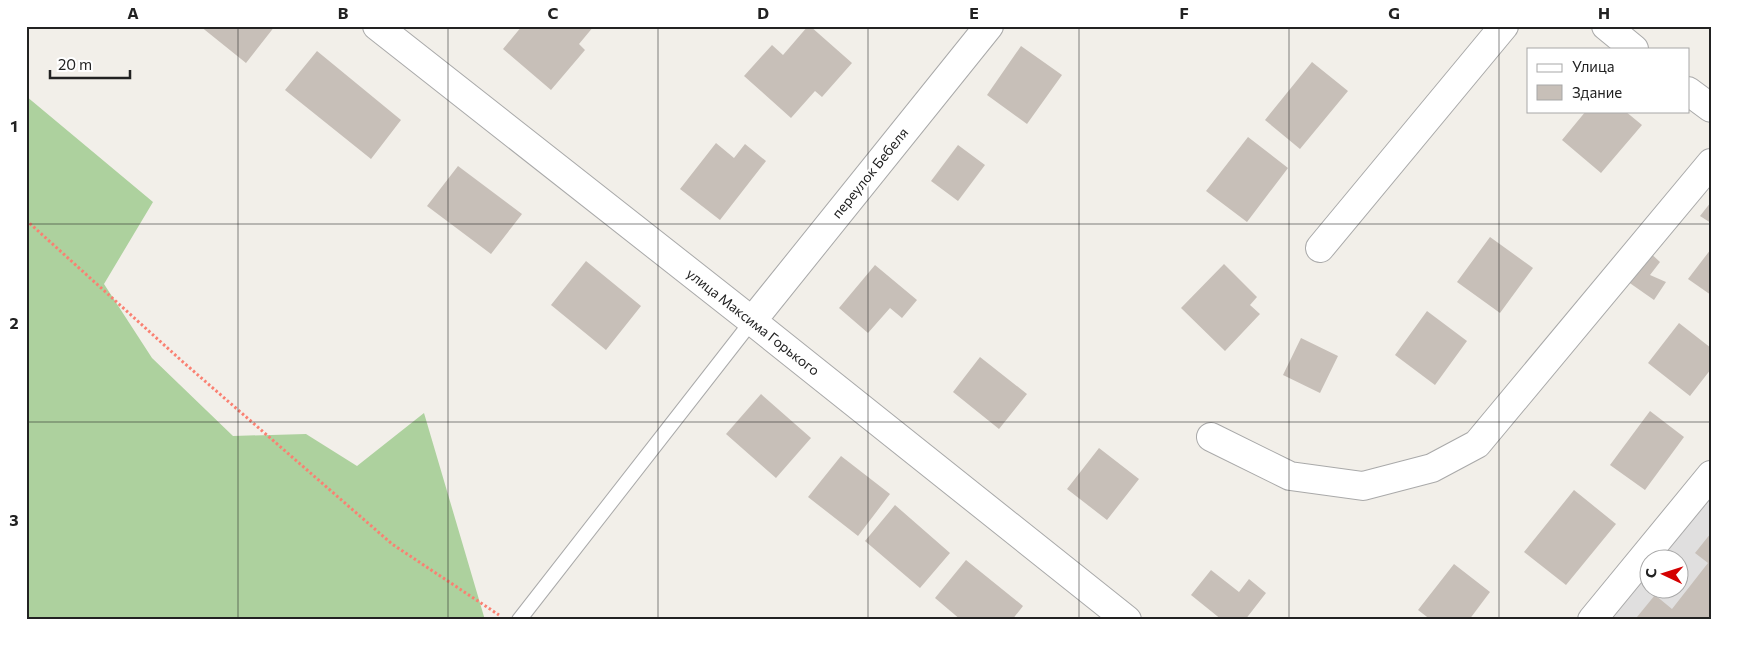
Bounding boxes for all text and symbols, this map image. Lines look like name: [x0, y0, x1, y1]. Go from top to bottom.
text: A: [127, 3, 139, 22]
text: B: [338, 3, 349, 22]
text: C: [548, 3, 559, 22]
text: D: [757, 3, 769, 22]
text: E: [969, 3, 979, 22]
text: F: [1179, 3, 1189, 22]
text: G: [1388, 3, 1400, 22]
text: H: [1598, 3, 1610, 22]
scale bar: [50, 48, 130, 80]
legend: [1527, 48, 1690, 112]
text: 20 m: [58, 55, 92, 73]
text: Улица: [1572, 57, 1614, 75]
text: Здание: [1572, 83, 1622, 101]
text: 1: [10, 116, 18, 135]
street label: переулок Бебеля: [828, 124, 911, 221]
street label: улица Максима Горького: [683, 264, 823, 379]
text: 2: [9, 313, 19, 332]
text: 3: [9, 510, 19, 529]
north arrow: [1640, 548, 1690, 598]
text: С: [1642, 568, 1659, 578]

